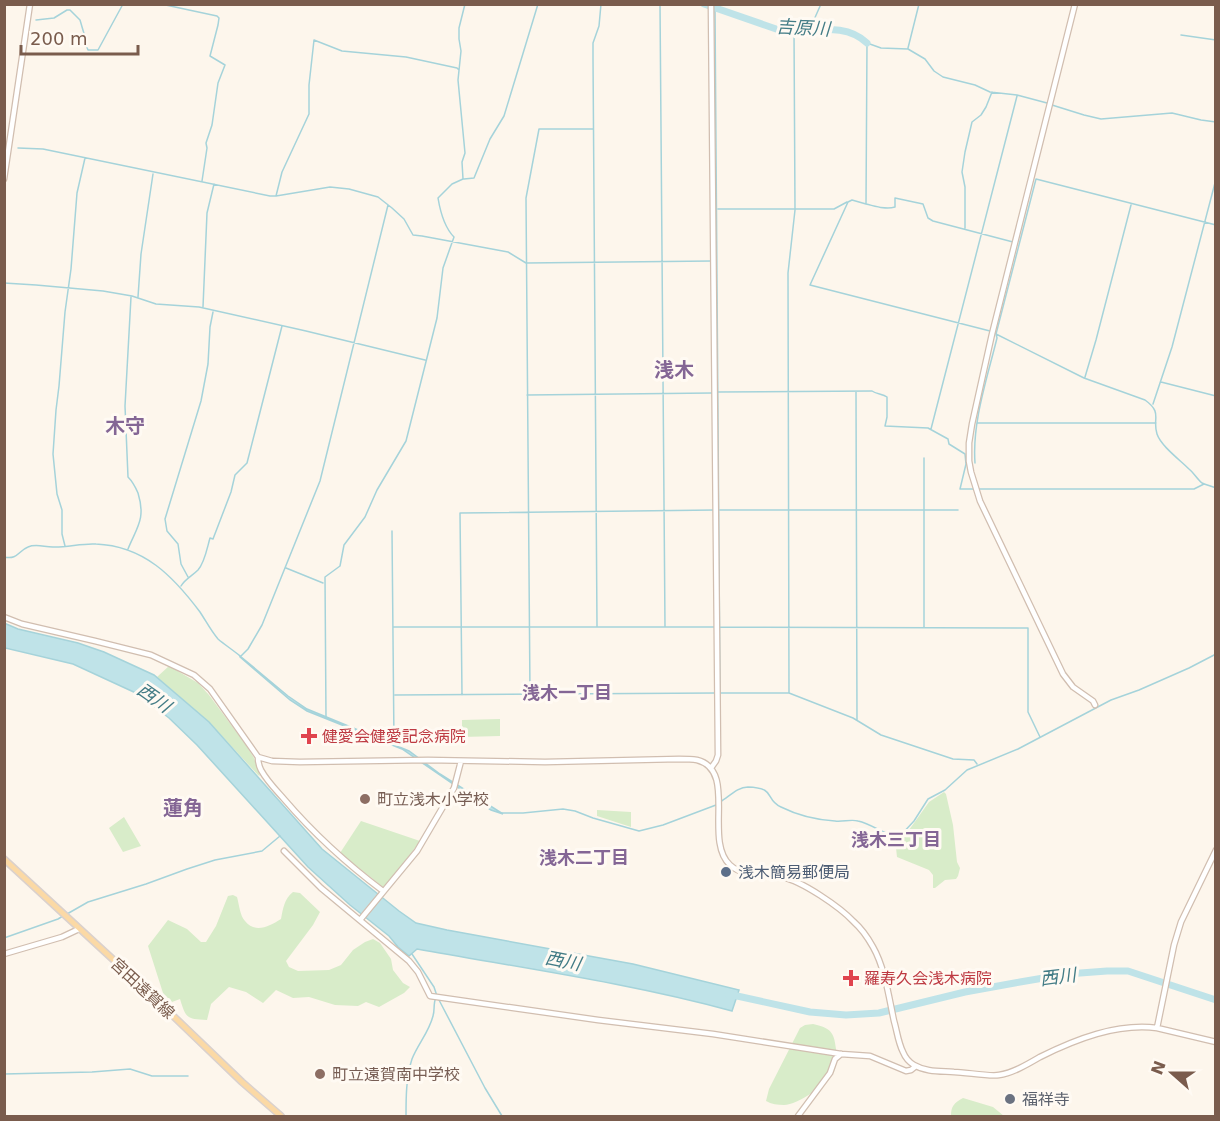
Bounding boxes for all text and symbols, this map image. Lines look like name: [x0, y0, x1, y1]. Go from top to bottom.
water label: 吉原川: [776, 16, 833, 40]
scale bar: [21, 18, 138, 56]
text: 200 m: [30, 28, 88, 49]
district label: 浅木: [654, 358, 694, 382]
district label: 木守: [105, 414, 145, 438]
water label: 西川: [134, 679, 177, 718]
district label: 浅木一丁目: [522, 682, 612, 703]
marker: 健愛会健愛記念病院: [300, 727, 318, 745]
place label: 健愛会健愛記念病院: [322, 727, 466, 746]
place label: 町立浅木小学校: [377, 790, 489, 809]
marker: 町立浅木小学校: [358, 792, 372, 806]
district label: 蓮角: [163, 796, 203, 820]
district label: 浅木三丁目: [851, 829, 941, 850]
district label: 浅木二丁目: [539, 847, 629, 868]
place label: 浅木簡易郵便局: [738, 863, 850, 882]
marker: 浅木簡易郵便局: [719, 865, 733, 879]
water label: 西川: [543, 947, 585, 975]
street label: 宮田遠賀線: [107, 954, 178, 1023]
water label: 西川: [1039, 964, 1079, 989]
marker: 羅寿久会浅木病院: [842, 969, 860, 987]
place label: 羅寿久会浅木病院: [864, 969, 992, 988]
north arrow: [1142, 1043, 1202, 1103]
text: N: [1147, 1058, 1170, 1077]
place label: 町立遠賀南中学校: [332, 1065, 460, 1084]
marker: 町立遠賀南中学校: [313, 1067, 327, 1081]
place label: 福祥寺: [1022, 1090, 1070, 1109]
marker: 福祥寺: [1003, 1092, 1017, 1106]

